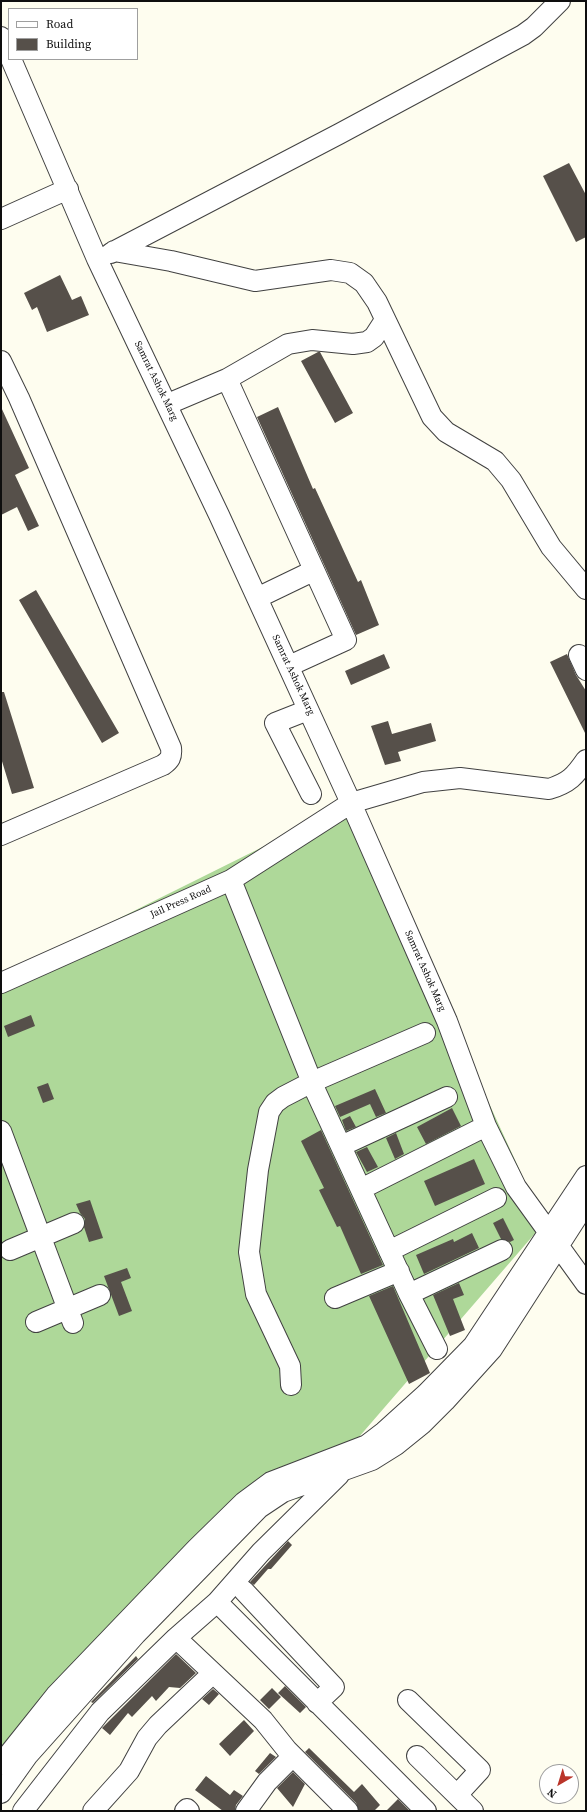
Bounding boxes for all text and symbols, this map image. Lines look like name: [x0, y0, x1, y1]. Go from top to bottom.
legend: [8, 8, 138, 60]
text: Road: [46, 16, 73, 32]
text: Building: [46, 36, 91, 52]
street label: Samrat Ashok Marg: [131, 339, 181, 423]
street label: Samrat Ashok Marg: [269, 633, 317, 717]
street label: Jail Press Road: [149, 883, 213, 921]
street label: Samrat Ashok Marg: [402, 929, 448, 1013]
north arrow: [539, 1764, 579, 1804]
text: N: [544, 1785, 560, 1801]

